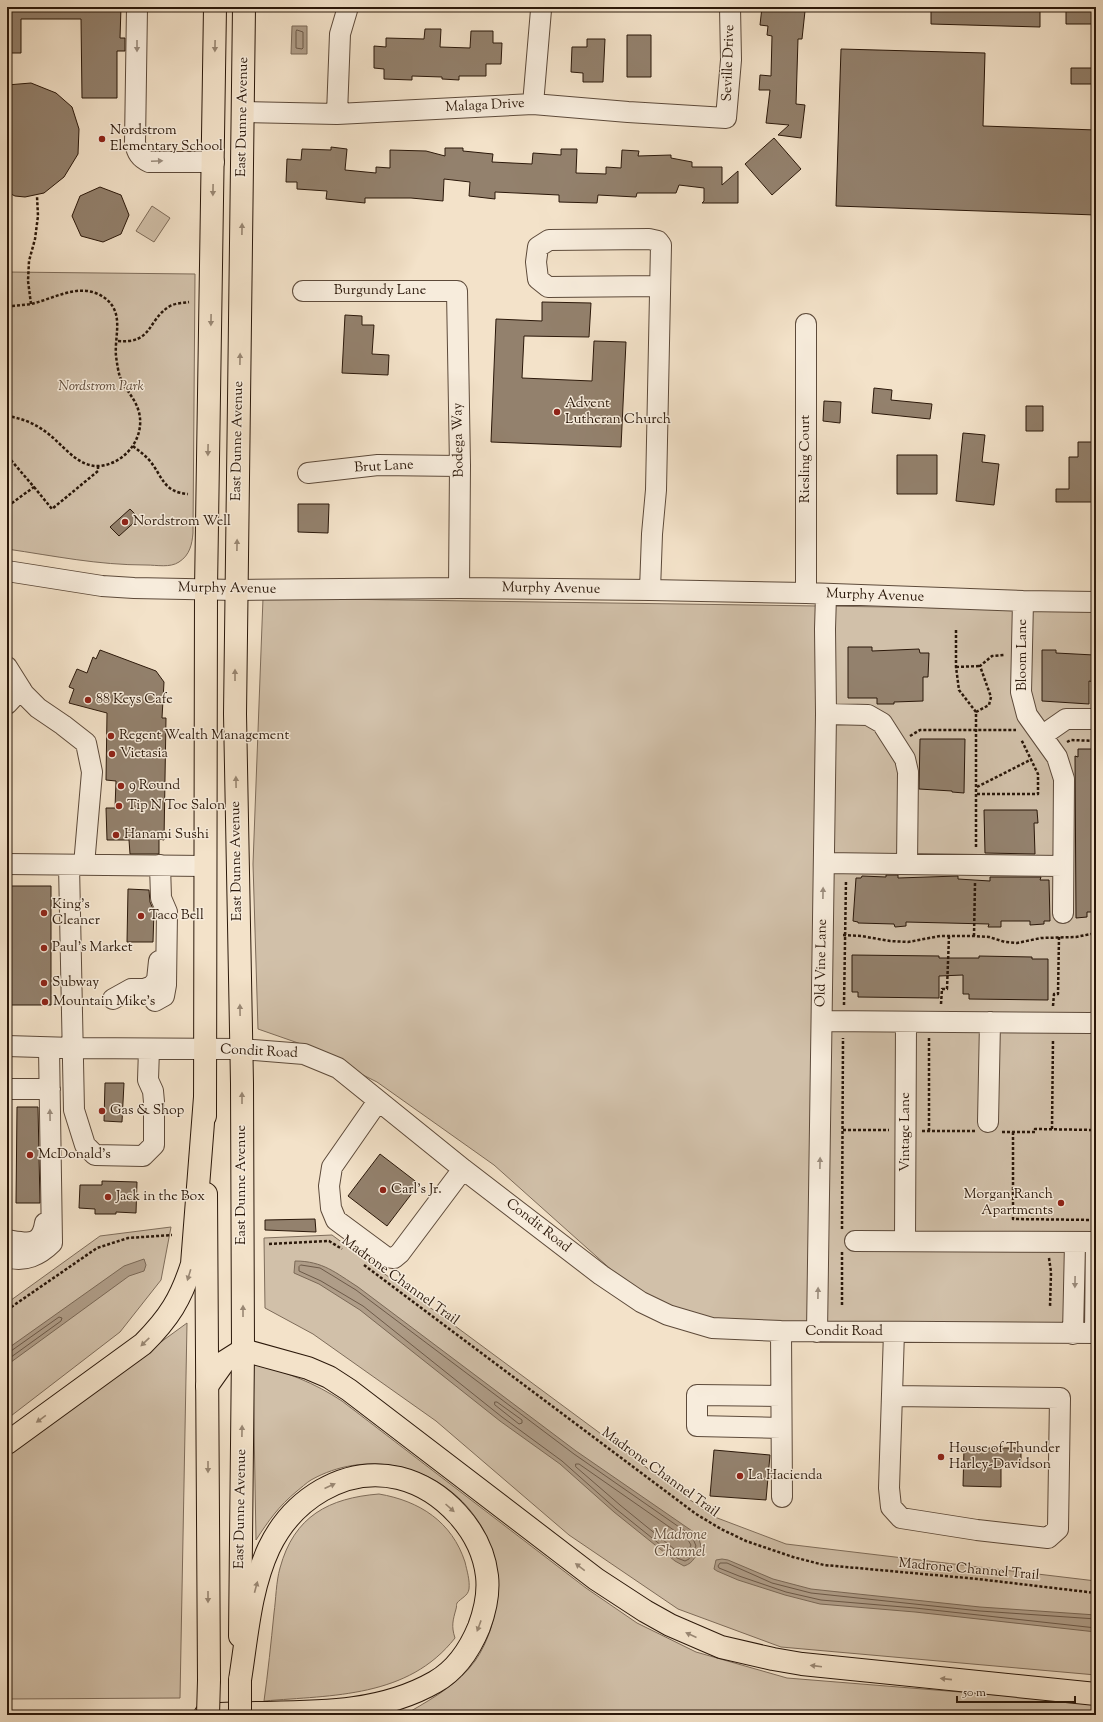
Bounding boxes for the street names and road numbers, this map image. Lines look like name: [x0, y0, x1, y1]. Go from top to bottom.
street label: Seville Drive: [718, 24, 740, 102]
street label: East Dunne Avenue: [232, 57, 254, 177]
street label: Malaga Drive: [445, 94, 525, 118]
street label: Burgundy Lane: [334, 281, 426, 301]
street label: East Dunne Avenue: [227, 381, 249, 501]
street label: Bodega Way: [448, 402, 470, 478]
street label: Riesling Court: [796, 415, 816, 503]
street label: Brut Lane: [354, 455, 414, 479]
street label: Murphy Avenue: [178, 578, 276, 600]
street label: Murphy Avenue: [502, 578, 600, 600]
street label: Murphy Avenue: [825, 584, 925, 608]
street label: Bloom Lane: [1013, 619, 1033, 691]
street label: East Dunne Avenue: [226, 801, 248, 921]
street label: Old Vine Lane: [811, 919, 833, 1007]
street label: Condit Road: [220, 1040, 298, 1064]
street label: Vintage Lane: [896, 1092, 916, 1172]
street label: East Dunne Avenue: [232, 1125, 252, 1245]
street label: Condit Road: [501, 1194, 575, 1258]
street label: Madrone Channel Trail: [337, 1231, 463, 1331]
street label: Condit Road: [805, 1322, 883, 1342]
street label: Madrone Channel Trail: [597, 1423, 723, 1523]
street label: East Dunne Avenue: [230, 1449, 252, 1569]
street label: Madrone Channel Trail: [898, 1554, 1040, 1586]

